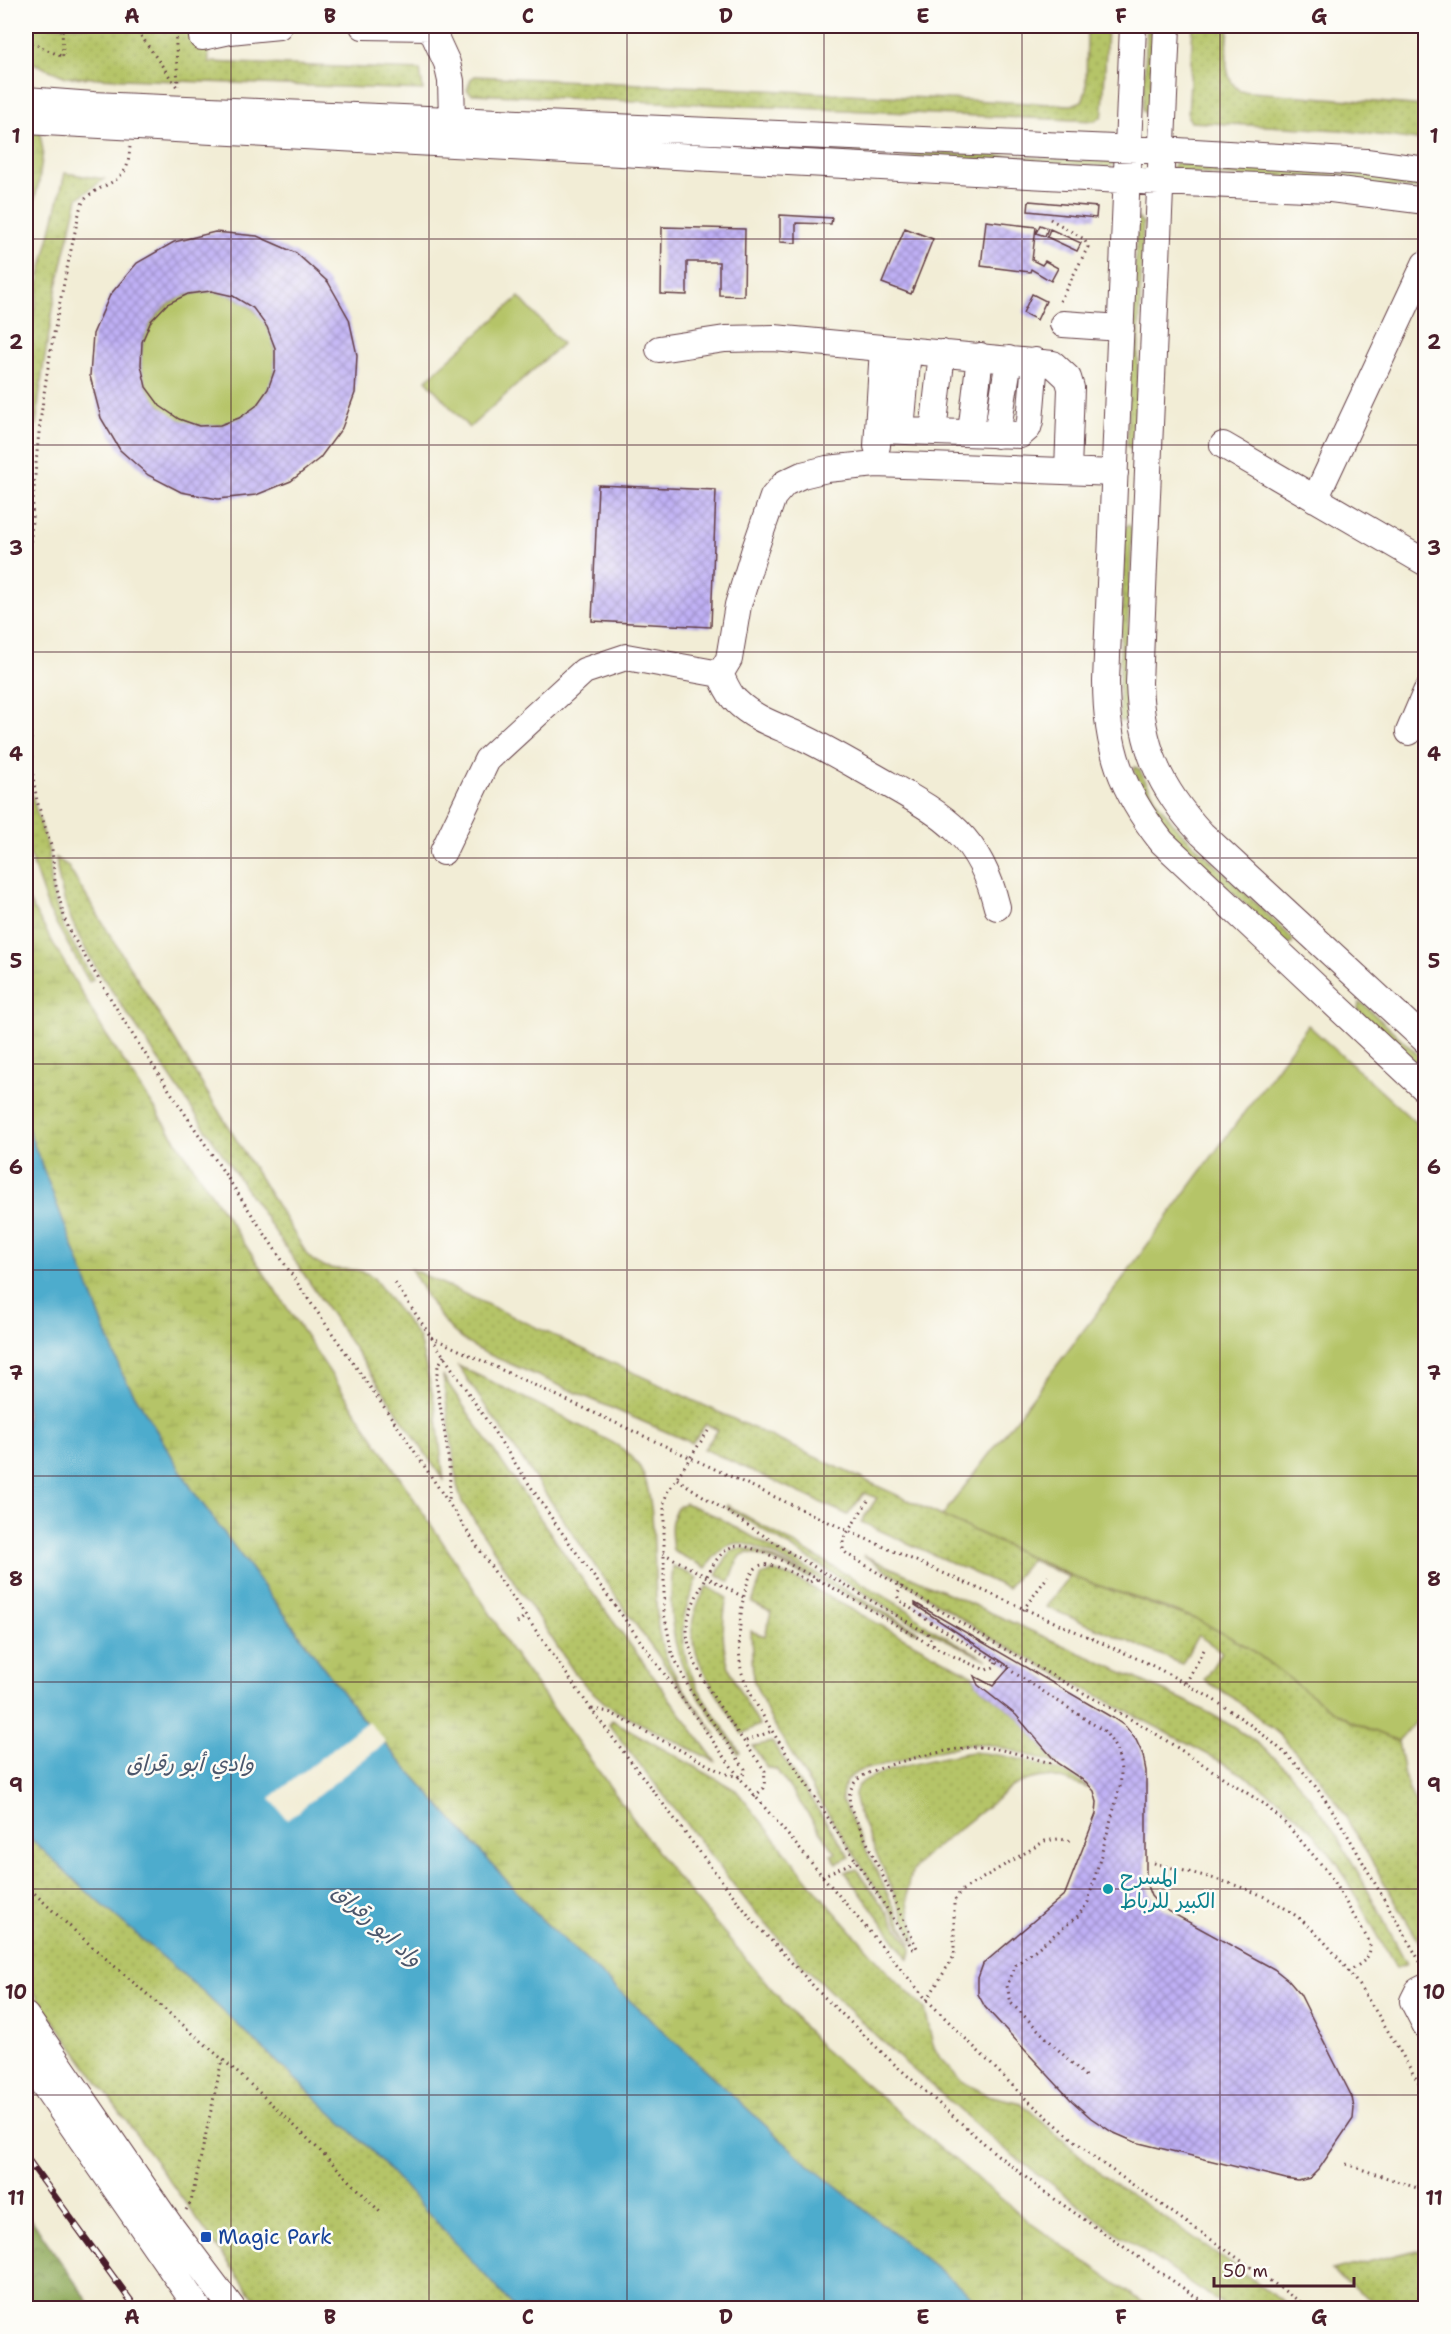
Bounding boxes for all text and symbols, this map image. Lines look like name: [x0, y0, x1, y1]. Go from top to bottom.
text: A: [124, 3, 140, 29]
text: B: [324, 3, 336, 29]
text: C: [522, 3, 534, 29]
text: D: [719, 3, 733, 29]
text: E: [916, 3, 930, 29]
text: F: [1115, 3, 1127, 29]
text: G: [1311, 3, 1327, 29]
text: 1: [11, 123, 21, 149]
text: 1: [1429, 123, 1439, 149]
text: 2: [9, 329, 23, 355]
text: 2: [1427, 329, 1441, 355]
text: 3: [9, 535, 23, 561]
text: 3: [1427, 535, 1441, 561]
text: 4: [9, 741, 23, 767]
text: 4: [1427, 741, 1441, 767]
text: 5: [10, 948, 22, 974]
text: 5: [1428, 948, 1440, 974]
text: 6: [9, 1154, 23, 1180]
text: 6: [1427, 1154, 1441, 1180]
text: 7: [9, 1360, 23, 1386]
text: 7: [1427, 1360, 1441, 1386]
text: 8: [9, 1566, 23, 1592]
text: 8: [1427, 1566, 1441, 1592]
water label: وادي أبو رقراق: [126, 1749, 254, 1779]
text: 9: [9, 1772, 23, 1798]
text: 9: [1427, 1772, 1441, 1798]
place label: المسرح الكبير للرباط: [1120, 1863, 1215, 1915]
water label: واد ابو رقراق: [326, 1877, 428, 1973]
marker: المسرح الكبير للرباط: [1101, 1882, 1115, 1896]
text: 10: [5, 1979, 27, 2005]
text: 10: [1423, 1979, 1445, 2005]
text: 11: [7, 2185, 25, 2211]
text: 11: [1425, 2185, 1443, 2211]
place label: Magic Park: [218, 2223, 332, 2251]
marker: Magic Park: [199, 2230, 213, 2244]
scale bar: [1214, 2250, 1354, 2288]
text: 50 m: [1223, 2259, 1268, 2283]
text: A: [124, 2304, 140, 2330]
text: B: [324, 2304, 336, 2330]
text: C: [522, 2304, 534, 2330]
text: D: [719, 2304, 733, 2330]
text: E: [916, 2304, 930, 2330]
text: F: [1115, 2304, 1127, 2330]
text: G: [1311, 2304, 1327, 2330]

